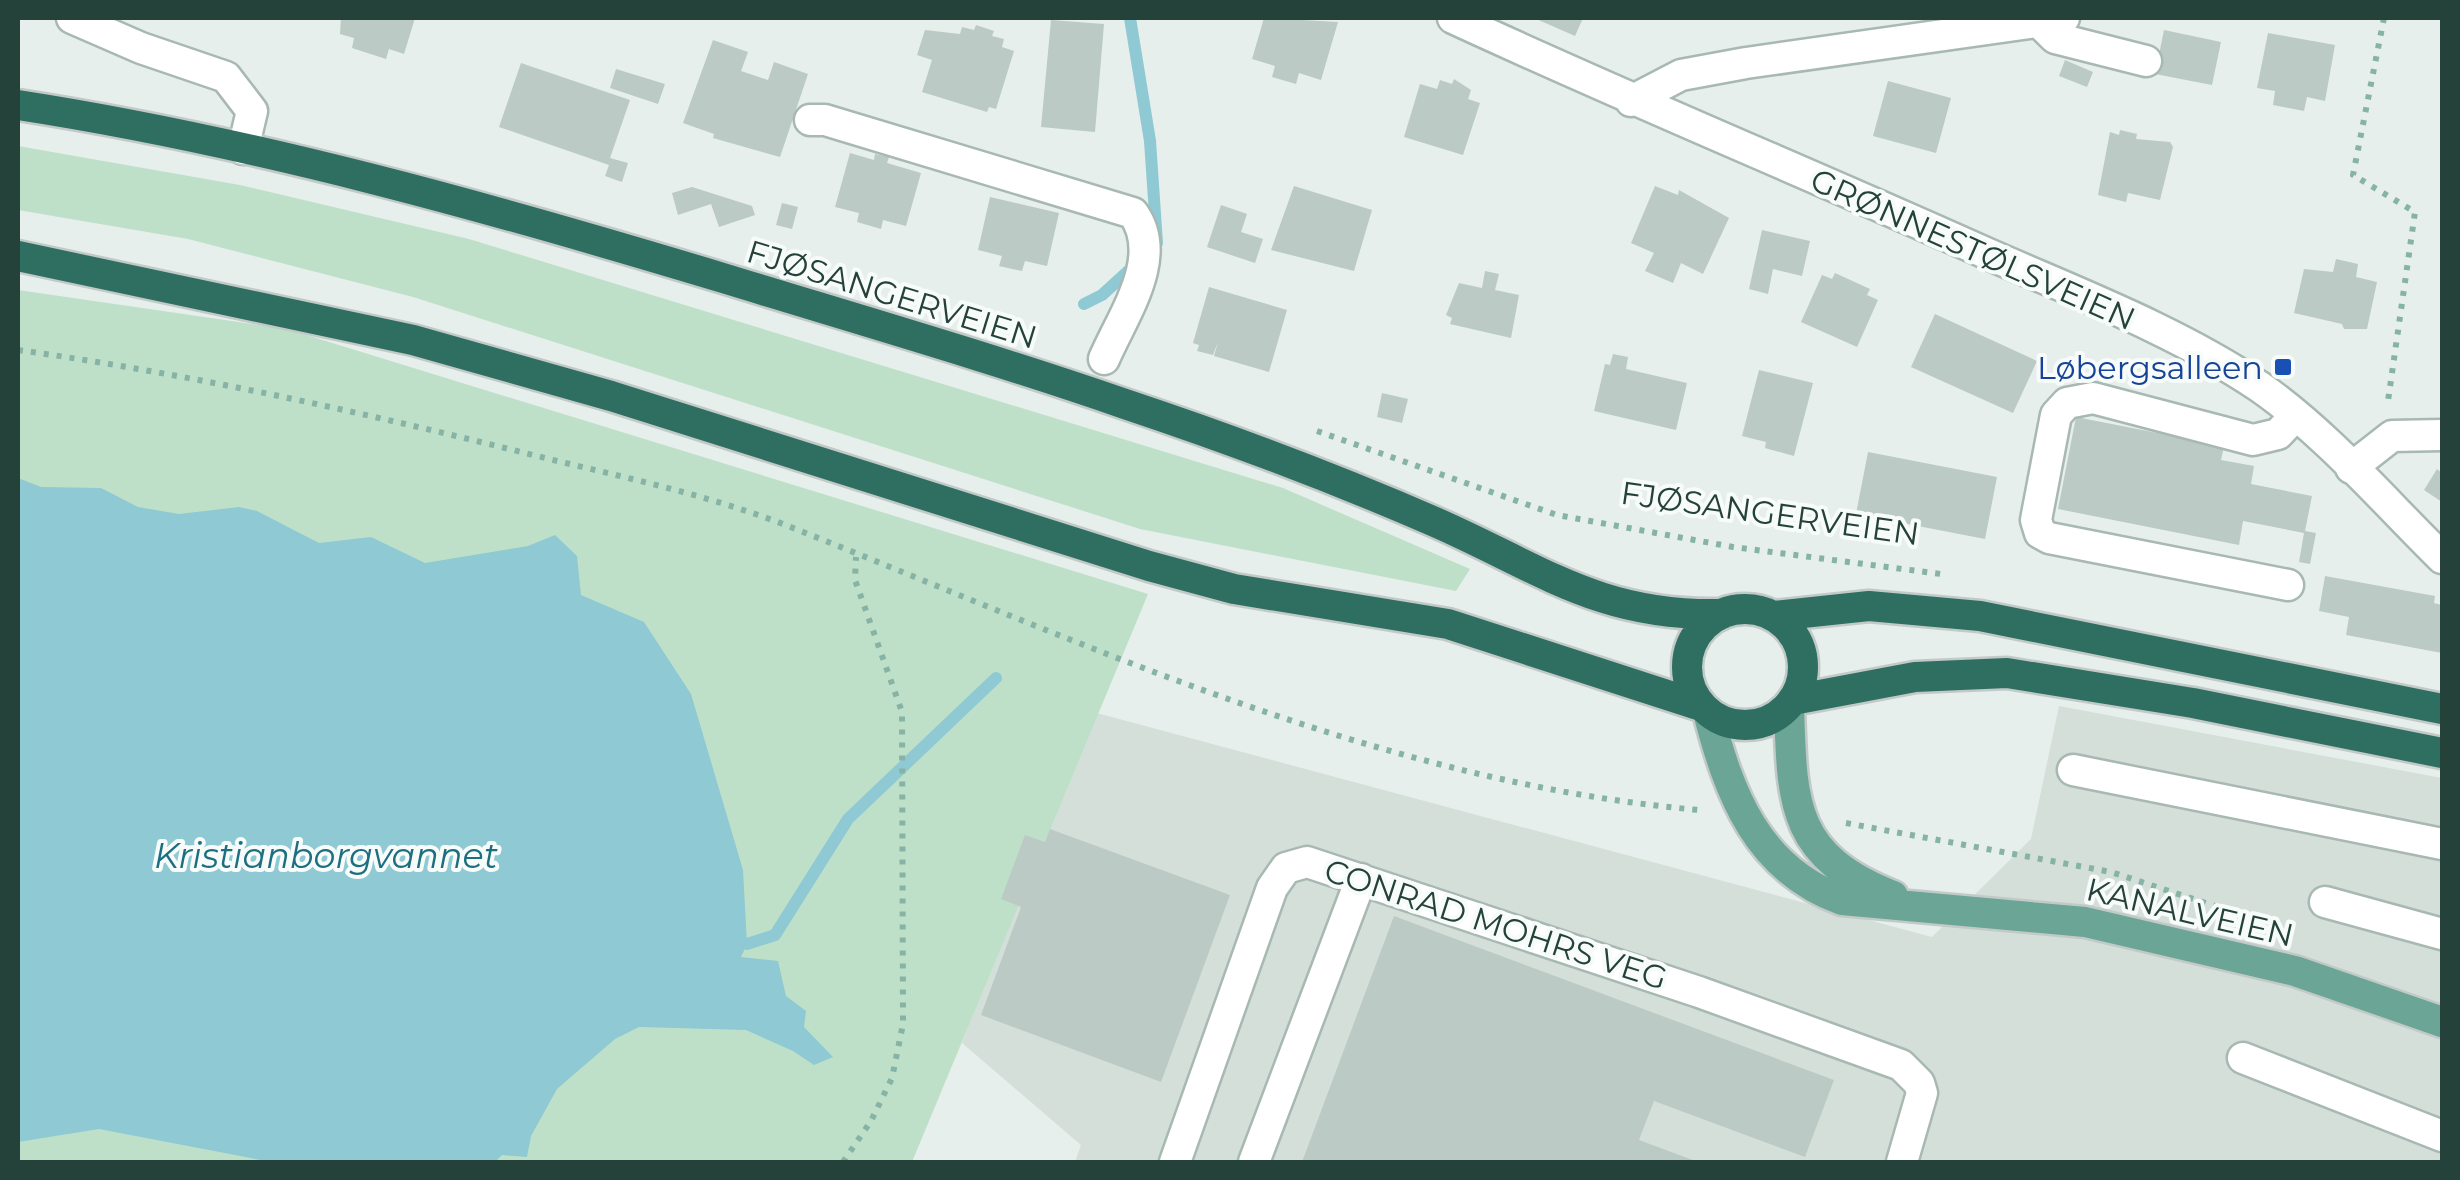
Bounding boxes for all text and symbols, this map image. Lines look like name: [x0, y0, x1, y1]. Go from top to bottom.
street label: GRØNNESTØLSVEIEN: [1805, 160, 2141, 338]
street label: FJØSANGERVEIEN: [742, 231, 1042, 357]
place label: Løbergsalleen: [2037, 348, 2263, 387]
marker: Løbergsalleen: [2272, 356, 2294, 378]
street label: FJØSANGERVEIEN: [1618, 473, 1922, 553]
water label: Kristianborgvannet: [154, 834, 498, 877]
street label: CONRAD MOHRS VEG: [1320, 850, 1672, 998]
street label: KANALVEIEN: [2083, 869, 2297, 955]

